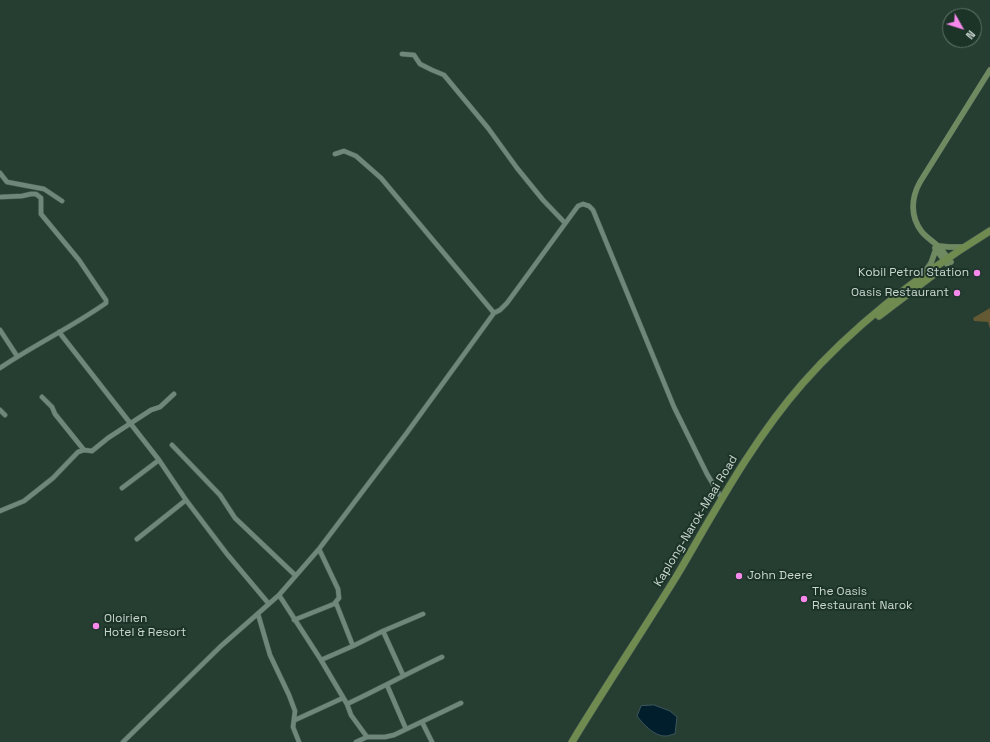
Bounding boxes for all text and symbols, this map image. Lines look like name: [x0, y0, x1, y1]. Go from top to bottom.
north arrow: [942, 8, 982, 48]
text: N: [963, 28, 978, 42]
place label: Kobil Petrol Station: [858, 266, 969, 280]
marker: Kobil Petrol Station: [972, 268, 982, 278]
place label: Oasis Restaurant: [851, 286, 949, 300]
marker: Oasis Restaurant: [952, 288, 962, 298]
street label: Kaplong-Narok-Maai Road: [651, 453, 741, 589]
place label: John Deere: [747, 569, 813, 583]
marker: John Deere: [734, 571, 744, 581]
place label: The Oasis Restaurant Narok: [812, 585, 913, 613]
marker: The Oasis Restaurant Narok: [799, 594, 809, 604]
place label: Oloirien Hotel & Resort: [104, 612, 186, 640]
marker: Oloirien Hotel & Resort: [91, 621, 101, 631]

